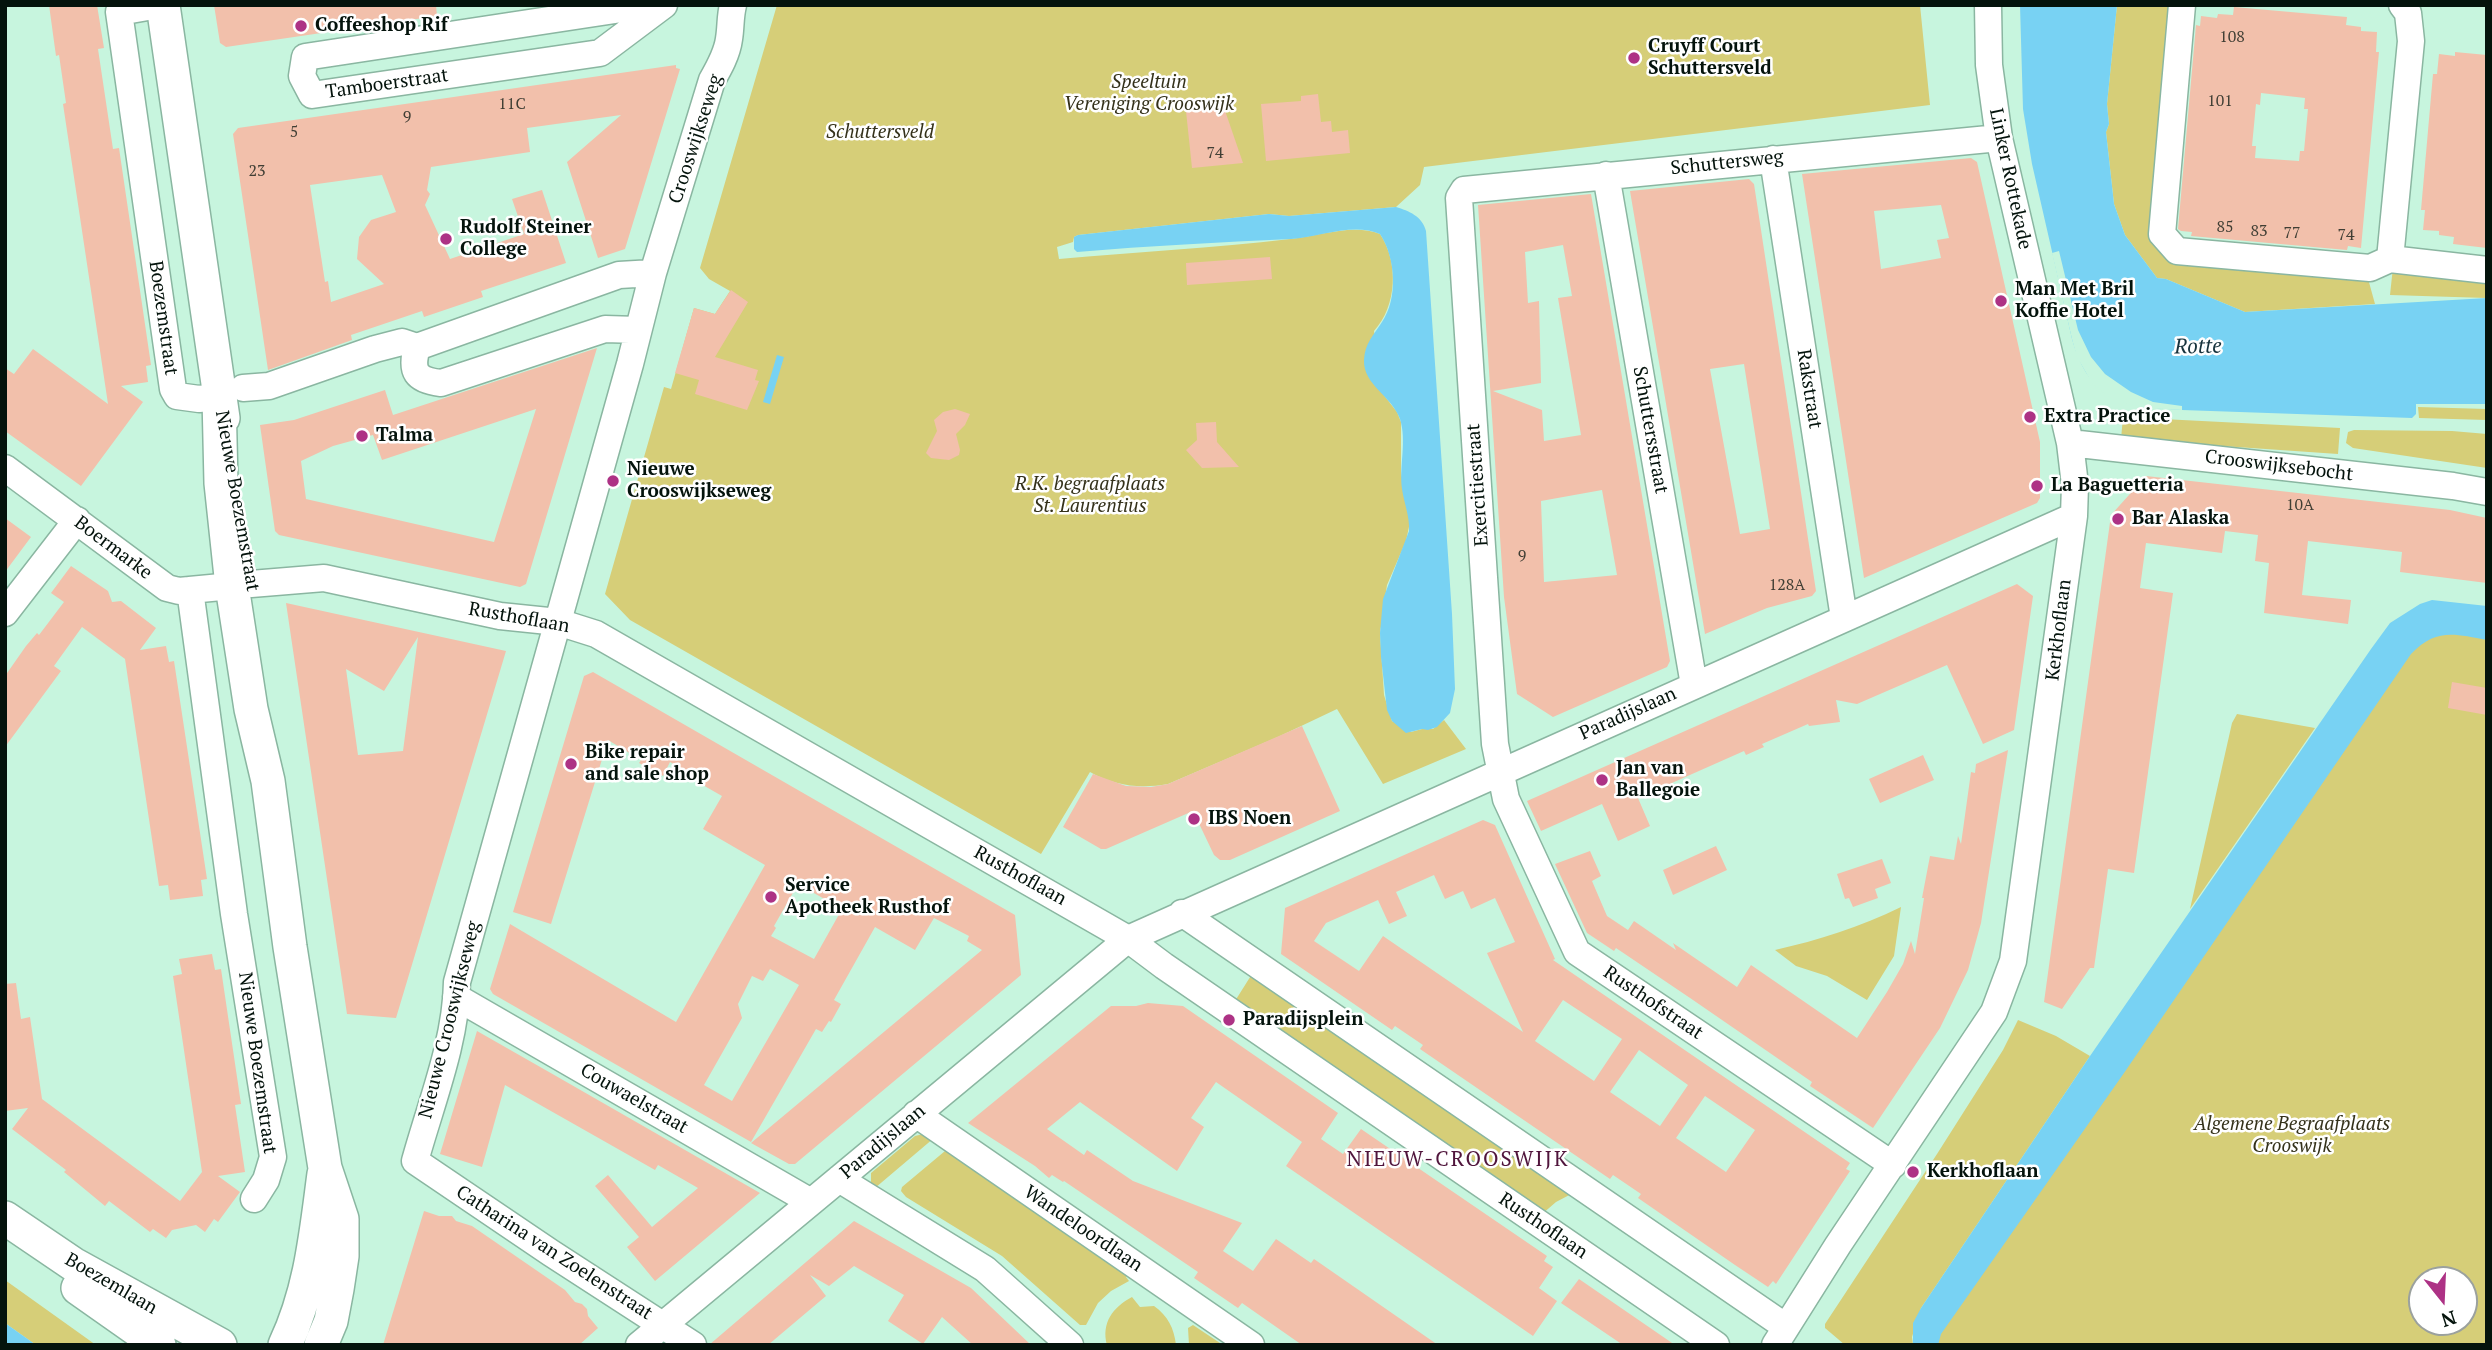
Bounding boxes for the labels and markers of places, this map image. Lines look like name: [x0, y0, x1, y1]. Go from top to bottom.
place label: Coffeeshop Rif: [315, 15, 448, 37]
marker: Coffeeshop Rif: [293, 18, 309, 34]
place label: Cruyff Court Schuttersveld: [1648, 36, 1772, 80]
marker: Cruyff Court Schuttersveld: [1626, 50, 1642, 66]
place label: Rudolf Steiner College: [460, 217, 592, 261]
marker: Rudolf Steiner College: [438, 231, 454, 247]
place label: Man Met Bril Koffie Hotel: [2015, 279, 2134, 323]
marker: Man Met Bril Koffie Hotel: [1993, 293, 2009, 309]
place label: Extra Practice: [2044, 406, 2170, 428]
marker: Extra Practice: [2022, 409, 2038, 425]
place label: Talma: [376, 425, 433, 447]
marker: Talma: [354, 428, 370, 444]
place label: Nieuwe Crooswijkseweg: [627, 459, 771, 503]
marker: Nieuwe Crooswijkseweg: [605, 473, 621, 489]
place label: La Baguetteria: [2051, 475, 2184, 497]
marker: La Baguetteria: [2029, 478, 2045, 494]
place label: Bar Alaska: [2132, 508, 2229, 530]
marker: Bar Alaska: [2110, 511, 2126, 527]
place label: Bike repair and sale shop: [585, 742, 709, 786]
marker: Bike repair and sale shop: [563, 756, 579, 772]
place label: Jan van Ballegoie: [1616, 758, 1700, 802]
marker: Jan van Ballegoie: [1594, 772, 1610, 788]
place label: IBS Noen: [1208, 808, 1291, 830]
marker: IBS Noen: [1186, 811, 1202, 827]
place label: Service Apotheek Rusthof: [785, 875, 950, 919]
marker: Service Apotheek Rusthof: [763, 889, 779, 905]
place label: Paradijsplein: [1243, 1009, 1363, 1031]
marker: Paradijsplein: [1221, 1012, 1237, 1028]
place label: Kerkhoflaan: [1927, 1161, 2039, 1183]
marker: Kerkhoflaan: [1905, 1164, 1921, 1180]

